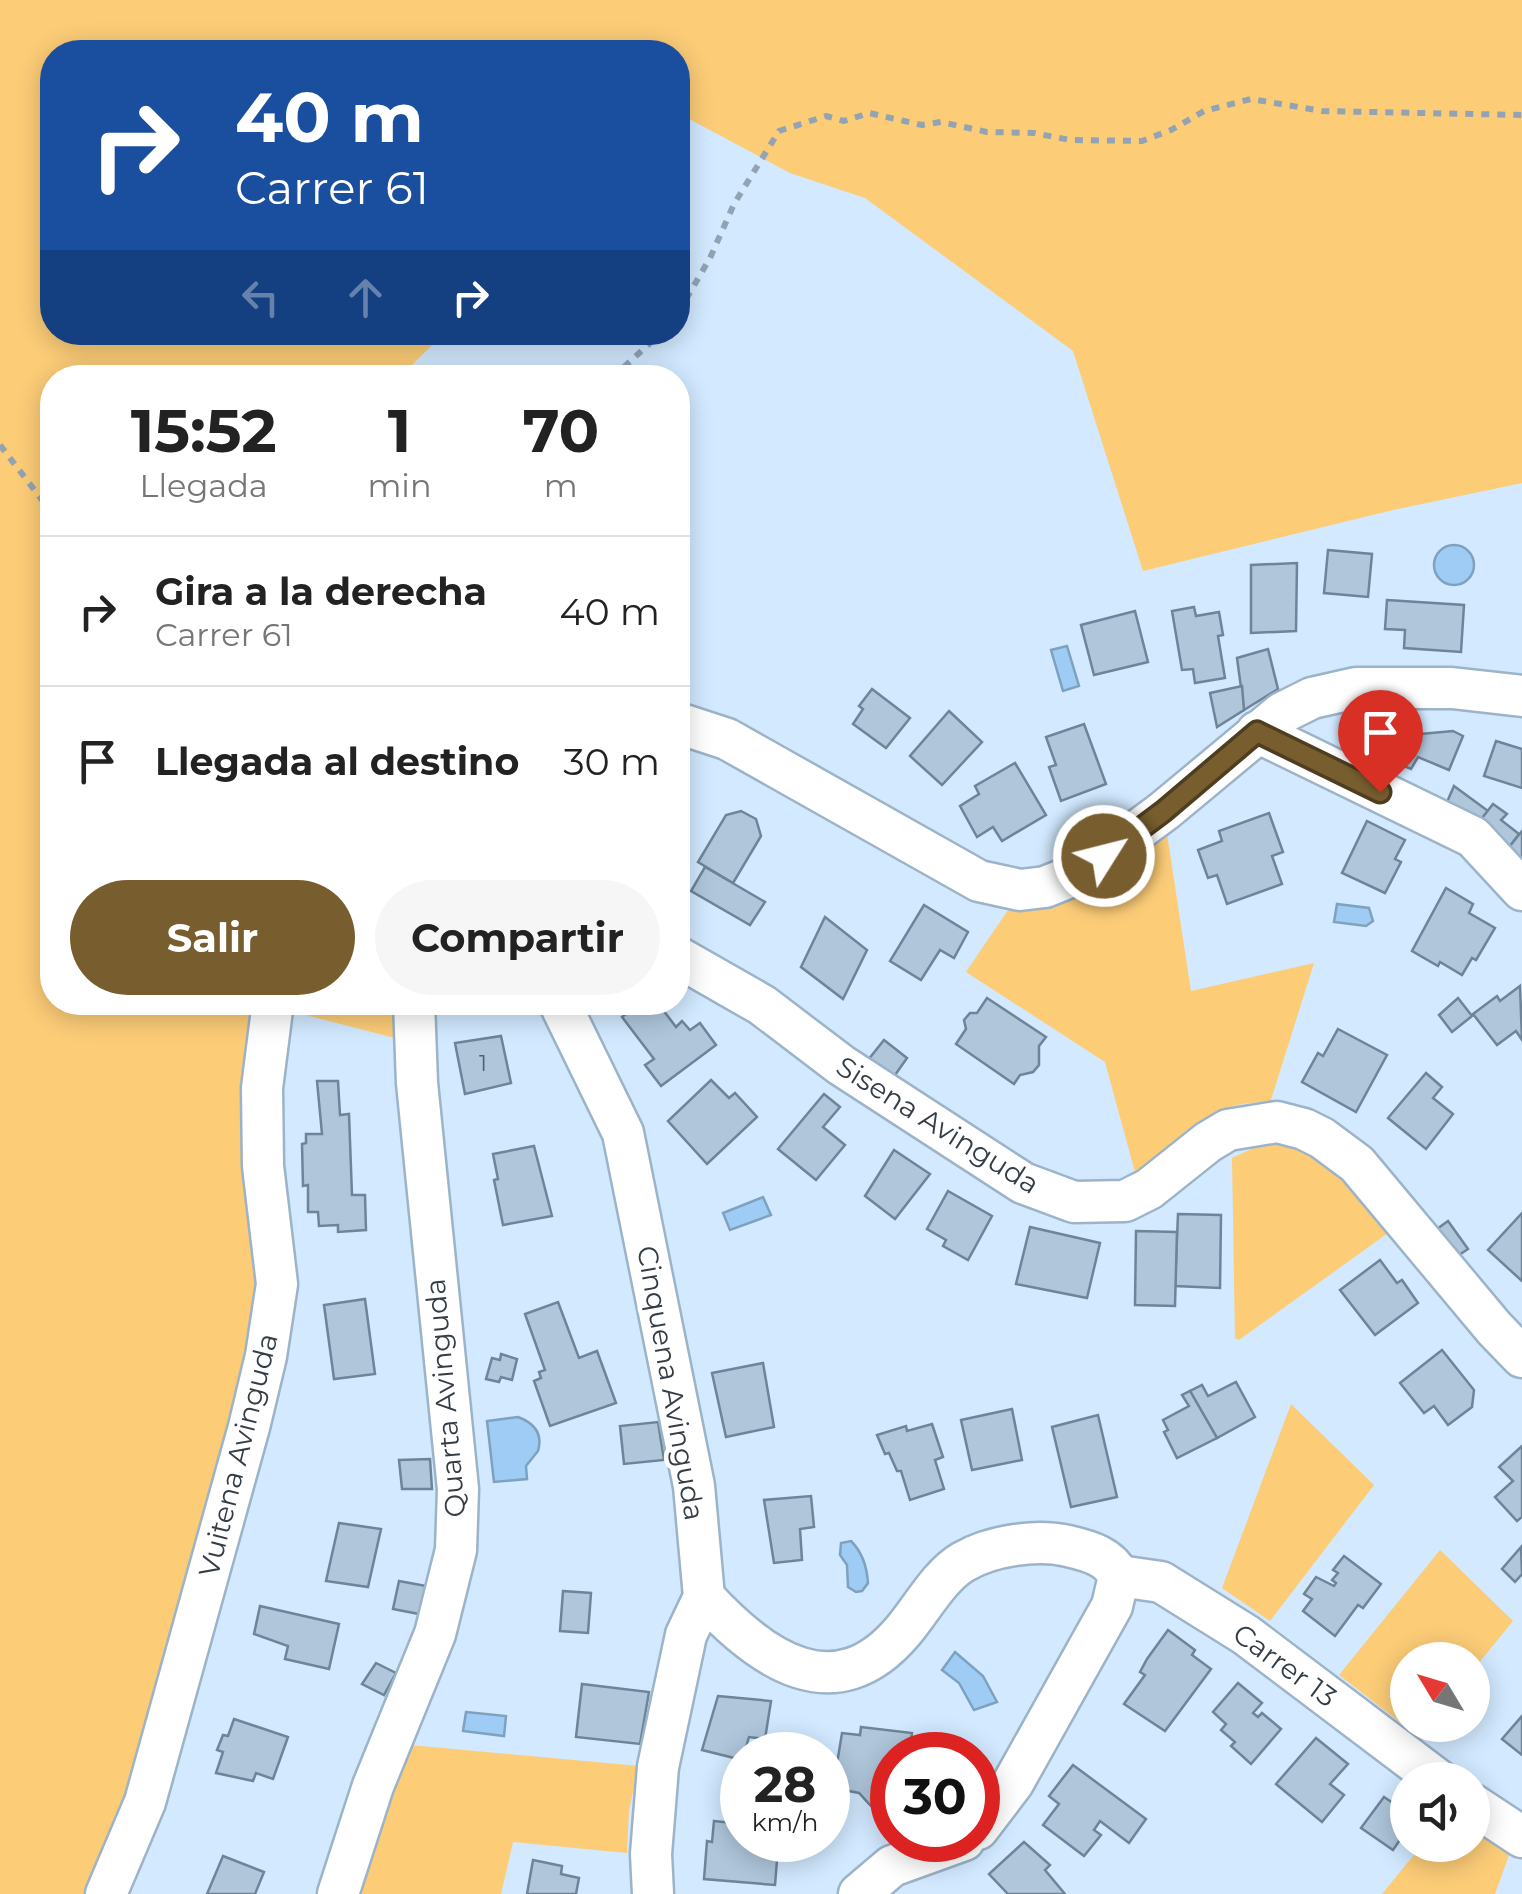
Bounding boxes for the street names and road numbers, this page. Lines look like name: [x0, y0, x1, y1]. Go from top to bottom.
street label: Sisena Avinguda: [830, 1049, 1046, 1201]
street label: Cinquena Avinguda: [630, 1243, 712, 1523]
street label: Quarta Avinguda: [418, 1277, 472, 1519]
street label: Vuitena Avinguda: [191, 1330, 285, 1580]
street label: Carrer 13: [1227, 1616, 1343, 1714]

